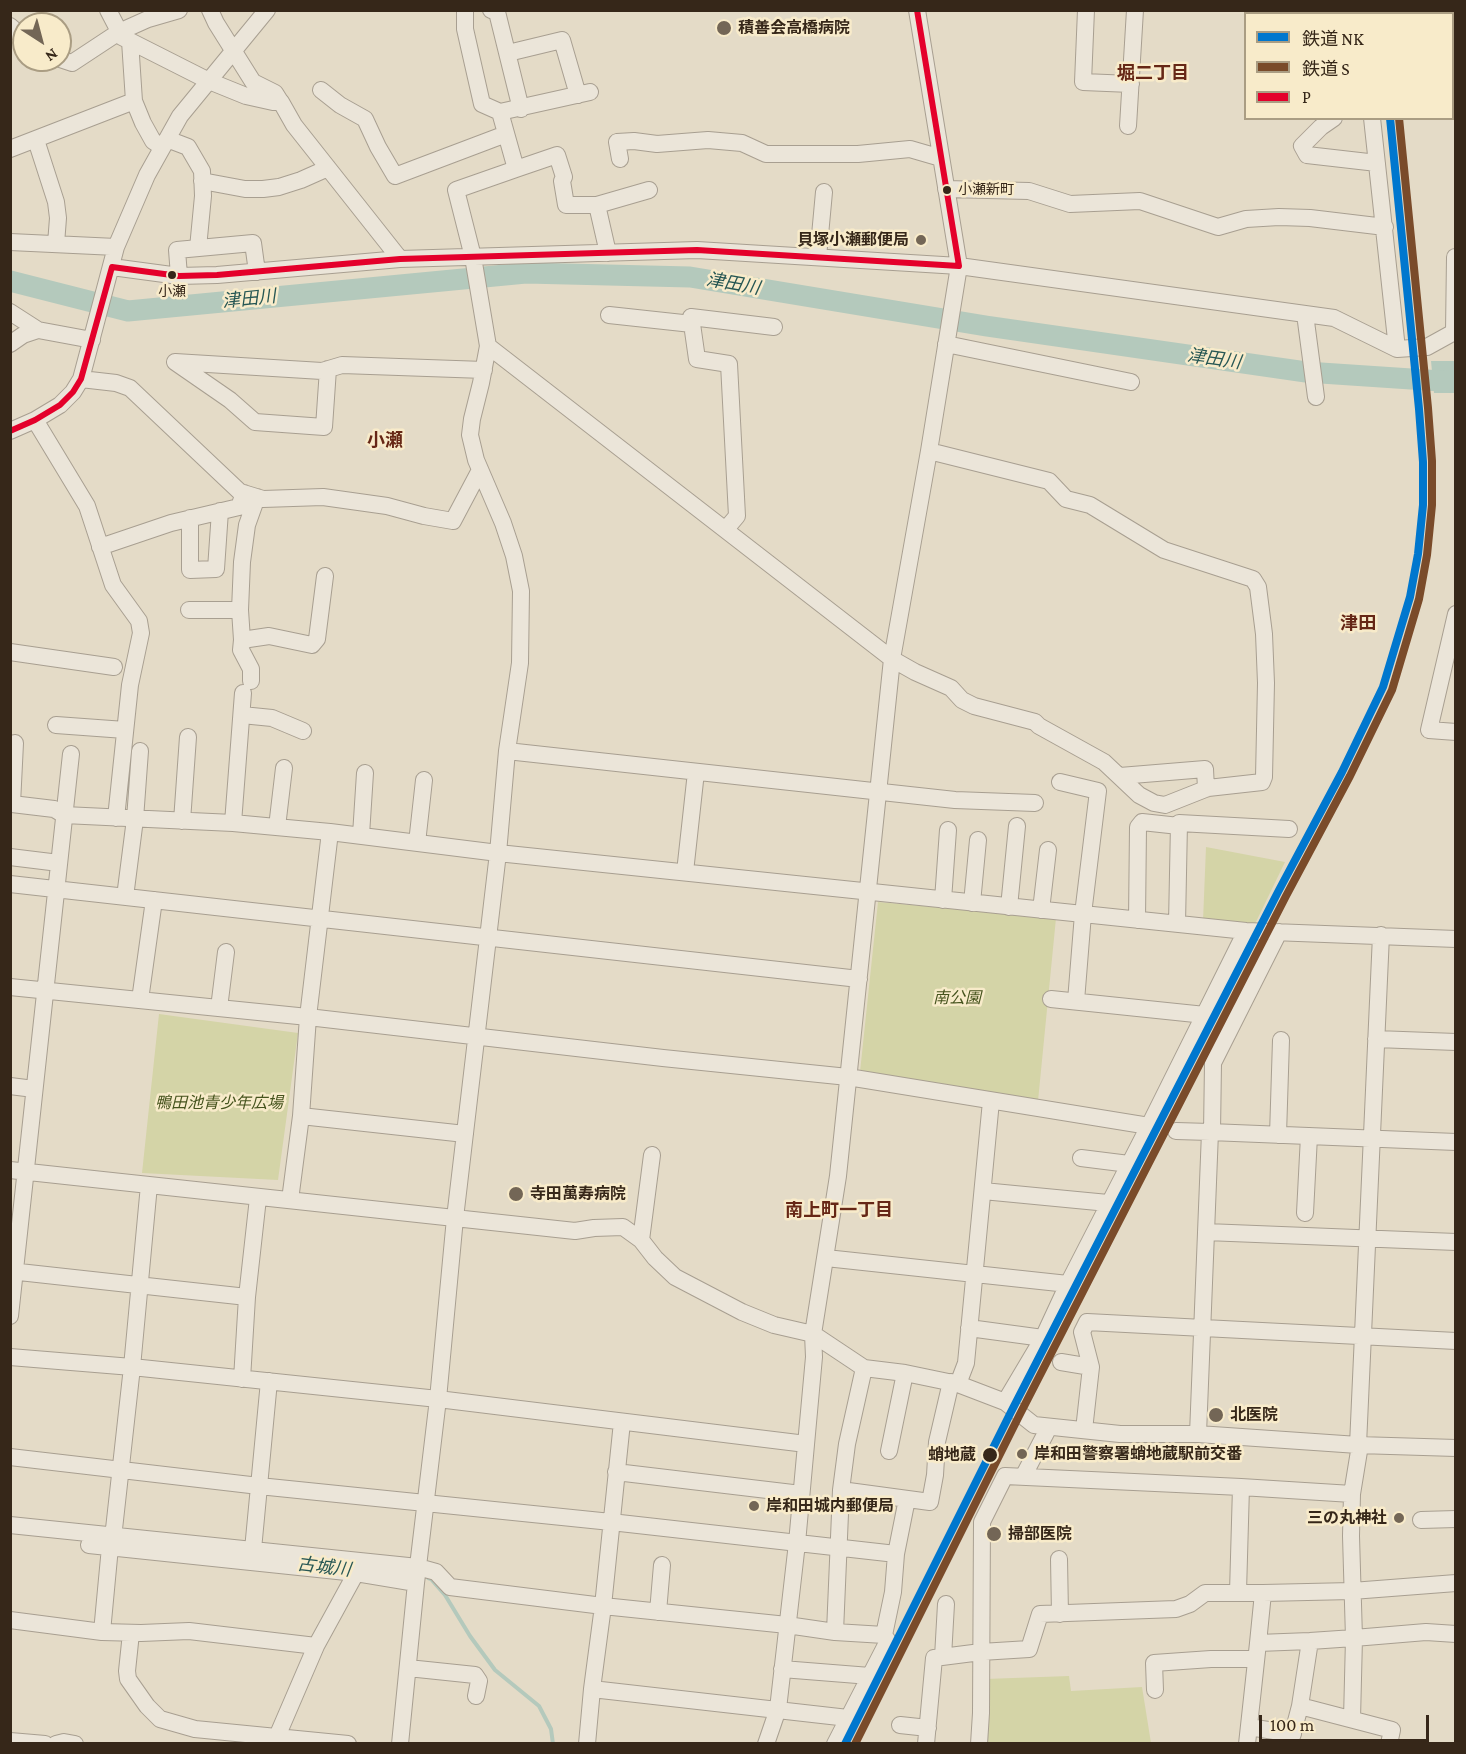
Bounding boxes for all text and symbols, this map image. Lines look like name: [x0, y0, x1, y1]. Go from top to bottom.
north arrow: [12, 12, 72, 72]
legend: [1244, 12, 1454, 120]
place label: 積善会高橋病院: [738, 18, 850, 38]
marker: 積善会高橋病院: [715, 19, 733, 37]
text: 鉄道 NK: [1302, 29, 1364, 49]
text: N: [42, 45, 61, 65]
text: 鉄道 S: [1302, 59, 1350, 79]
district label: 堀二丁目: [1117, 62, 1189, 84]
text: P: [1302, 87, 1311, 107]
place label: 小瀬新町: [958, 182, 1014, 198]
marker: 小瀬新町: [941, 184, 953, 196]
place label: 貝塚小瀬郵便局: [797, 230, 909, 250]
marker: 貝塚小瀬郵便局: [914, 233, 928, 247]
marker: 小瀬: [166, 269, 178, 281]
water label: 津田川: [705, 269, 761, 299]
place label: 小瀬: [158, 284, 186, 300]
water label: 津田川: [221, 285, 277, 313]
water label: 津田川: [1186, 345, 1242, 373]
district label: 小瀬: [367, 429, 403, 451]
district label: 津田: [1340, 612, 1376, 634]
park label: 南公園: [933, 988, 981, 1008]
park label: 鴨田池青少年広場: [155, 1093, 283, 1113]
place label: 寺田萬寿病院: [530, 1184, 626, 1204]
marker: 寺田萬寿病院: [507, 1185, 525, 1203]
district label: 南上町一丁目: [785, 1199, 893, 1221]
place label: 北医院: [1230, 1405, 1278, 1425]
marker: 北医院: [1207, 1406, 1225, 1424]
place label: 岸和田警察署蛸地蔵駅前交番: [1034, 1444, 1242, 1464]
place label: 蛸地蔵: [928, 1445, 976, 1465]
marker: 蛸地蔵: [981, 1446, 999, 1464]
marker: 岸和田警察署蛸地蔵駅前交番: [1015, 1447, 1029, 1461]
place label: 岸和田城内郵便局: [766, 1496, 894, 1516]
marker: 岸和田城内郵便局: [747, 1499, 761, 1513]
place label: 三の丸神社: [1307, 1508, 1387, 1528]
marker: 三の丸神社: [1392, 1511, 1406, 1525]
place label: 掃部医院: [1008, 1524, 1072, 1544]
marker: 掃部医院: [985, 1525, 1003, 1543]
water label: 古城川: [296, 1553, 352, 1581]
scale bar: [1262, 1703, 1432, 1741]
text: 100 m: [1270, 1715, 1314, 1735]

